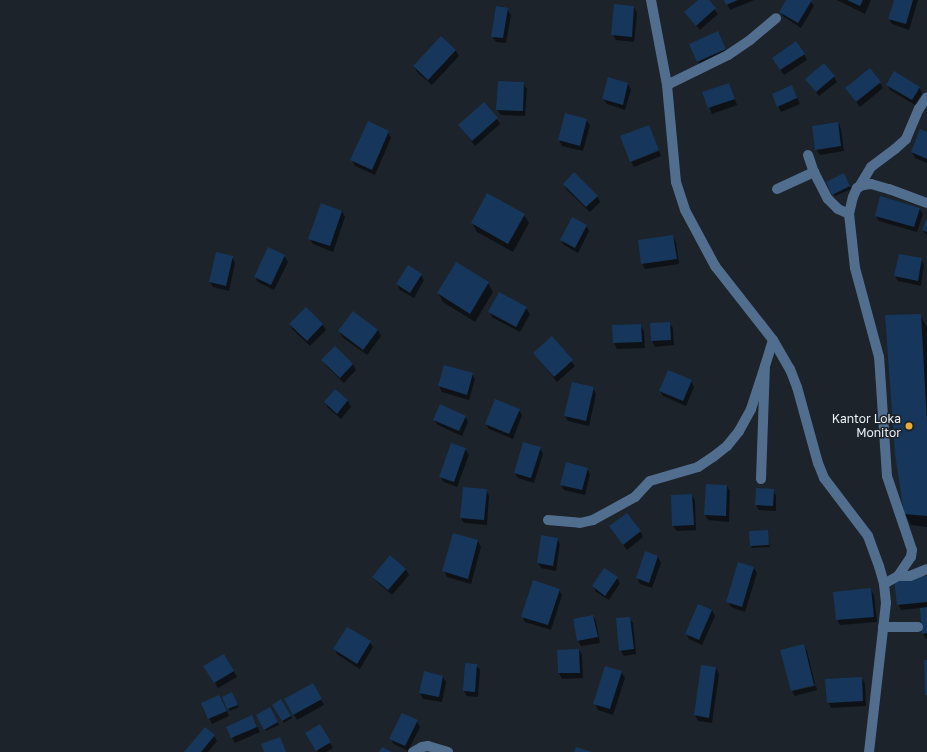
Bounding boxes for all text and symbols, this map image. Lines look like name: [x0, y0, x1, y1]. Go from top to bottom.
place label: Kantor Loka Monitor: [832, 412, 901, 440]
marker: Kantor Loka Monitor: [904, 421, 914, 431]

